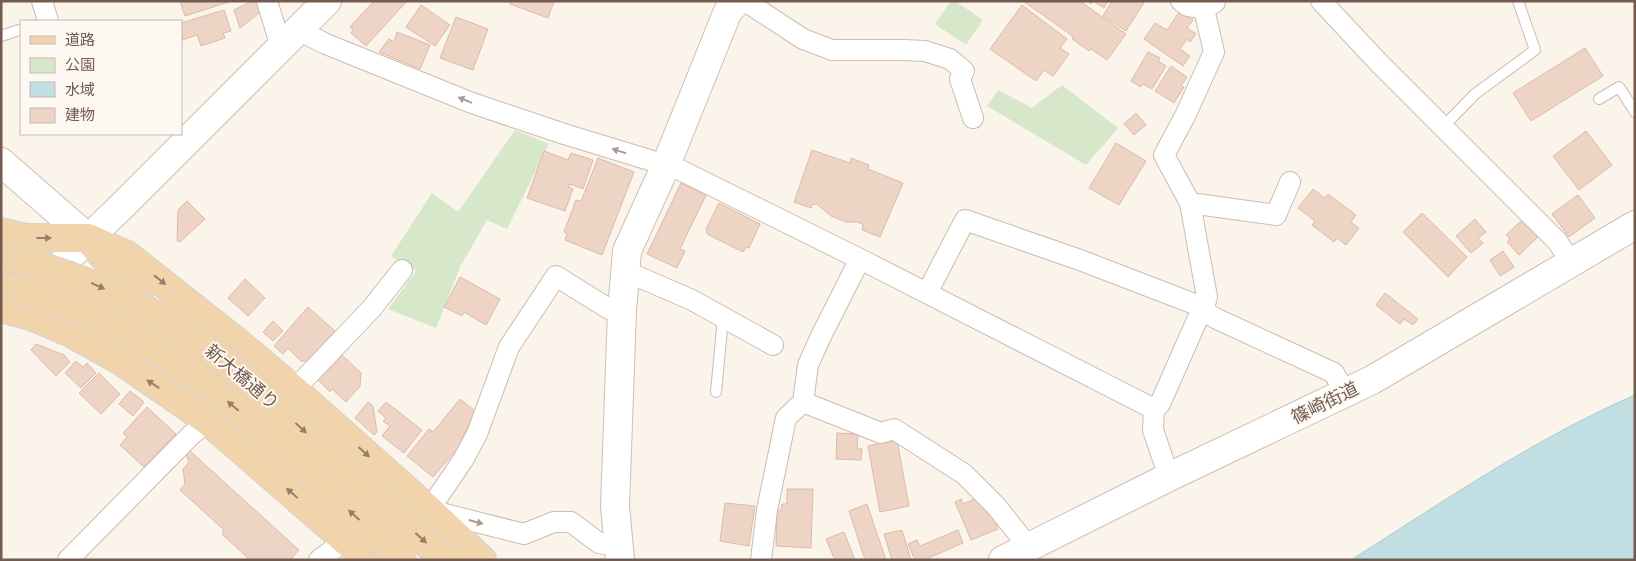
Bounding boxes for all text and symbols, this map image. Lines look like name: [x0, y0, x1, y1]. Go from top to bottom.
legend: [20, 20, 182, 135]
text: 道路: [65, 30, 95, 48]
text: 公園: [65, 55, 95, 73]
text: 水域: [65, 80, 95, 98]
one-way arrow: [457, 96, 472, 104]
text: 建物: [65, 105, 95, 123]
one-way arrow: [611, 146, 626, 154]
one-way arrow: [36, 234, 52, 242]
one-way arrow: [153, 275, 167, 285]
one-way arrow: [91, 283, 105, 291]
street label: 新大橋通り: [201, 339, 284, 414]
street label: 篠崎街道: [1287, 376, 1362, 428]
one-way arrow: [146, 379, 160, 389]
one-way arrow: [227, 400, 240, 411]
one-way arrow: [295, 422, 307, 434]
one-way arrow: [358, 447, 371, 458]
one-way arrow: [286, 487, 298, 499]
one-way arrow: [348, 509, 360, 521]
one-way arrow: [469, 519, 484, 527]
one-way arrow: [415, 532, 427, 544]

